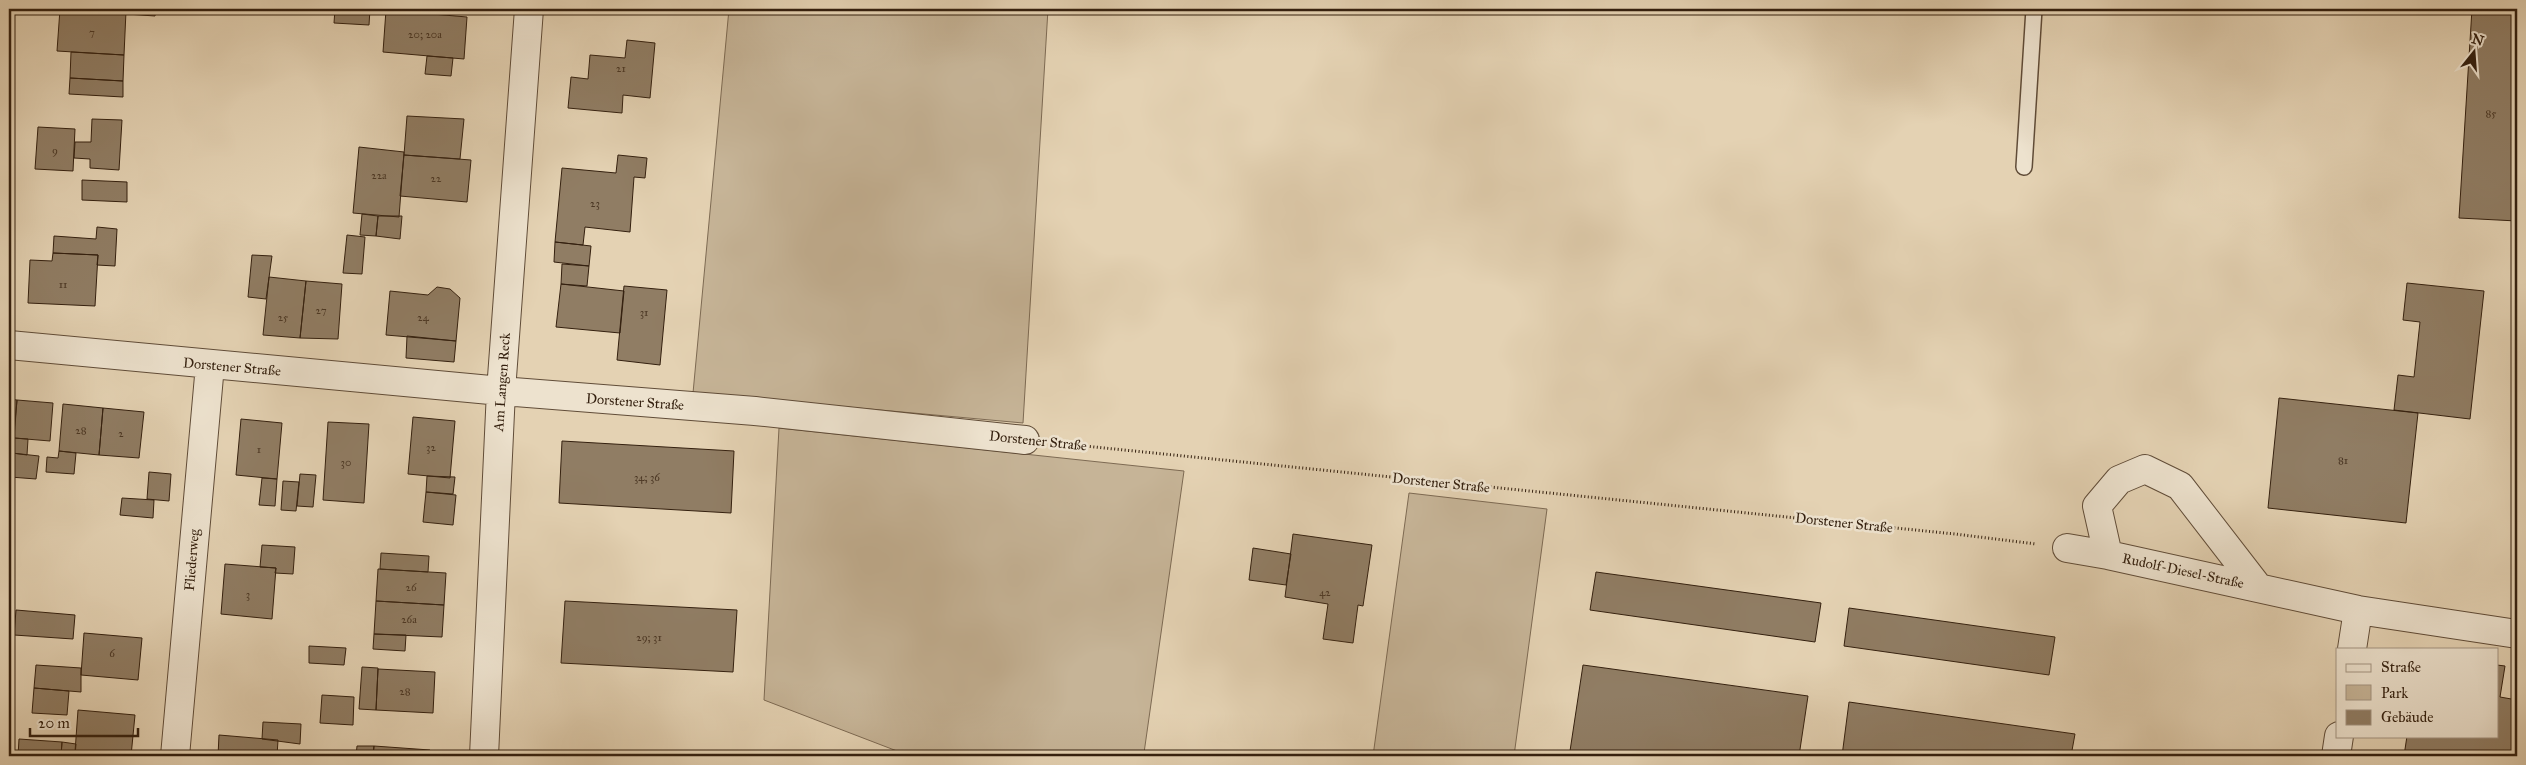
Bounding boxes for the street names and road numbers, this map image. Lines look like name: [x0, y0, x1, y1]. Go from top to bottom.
street label: Am Langen Reck: [490, 332, 514, 433]
street label: Dorstener Straße: [182, 354, 282, 380]
street label: Dorstener Straße: [585, 390, 685, 414]
street label: Dorstener Straße: [988, 427, 1088, 455]
street label: Dorstener Straße: [1391, 469, 1491, 497]
street label: Dorstener Straße: [1794, 509, 1894, 537]
street label: Fliederweg: [181, 528, 203, 592]
street label: Rudolf-Diesel-Straße: [2121, 550, 2246, 592]

